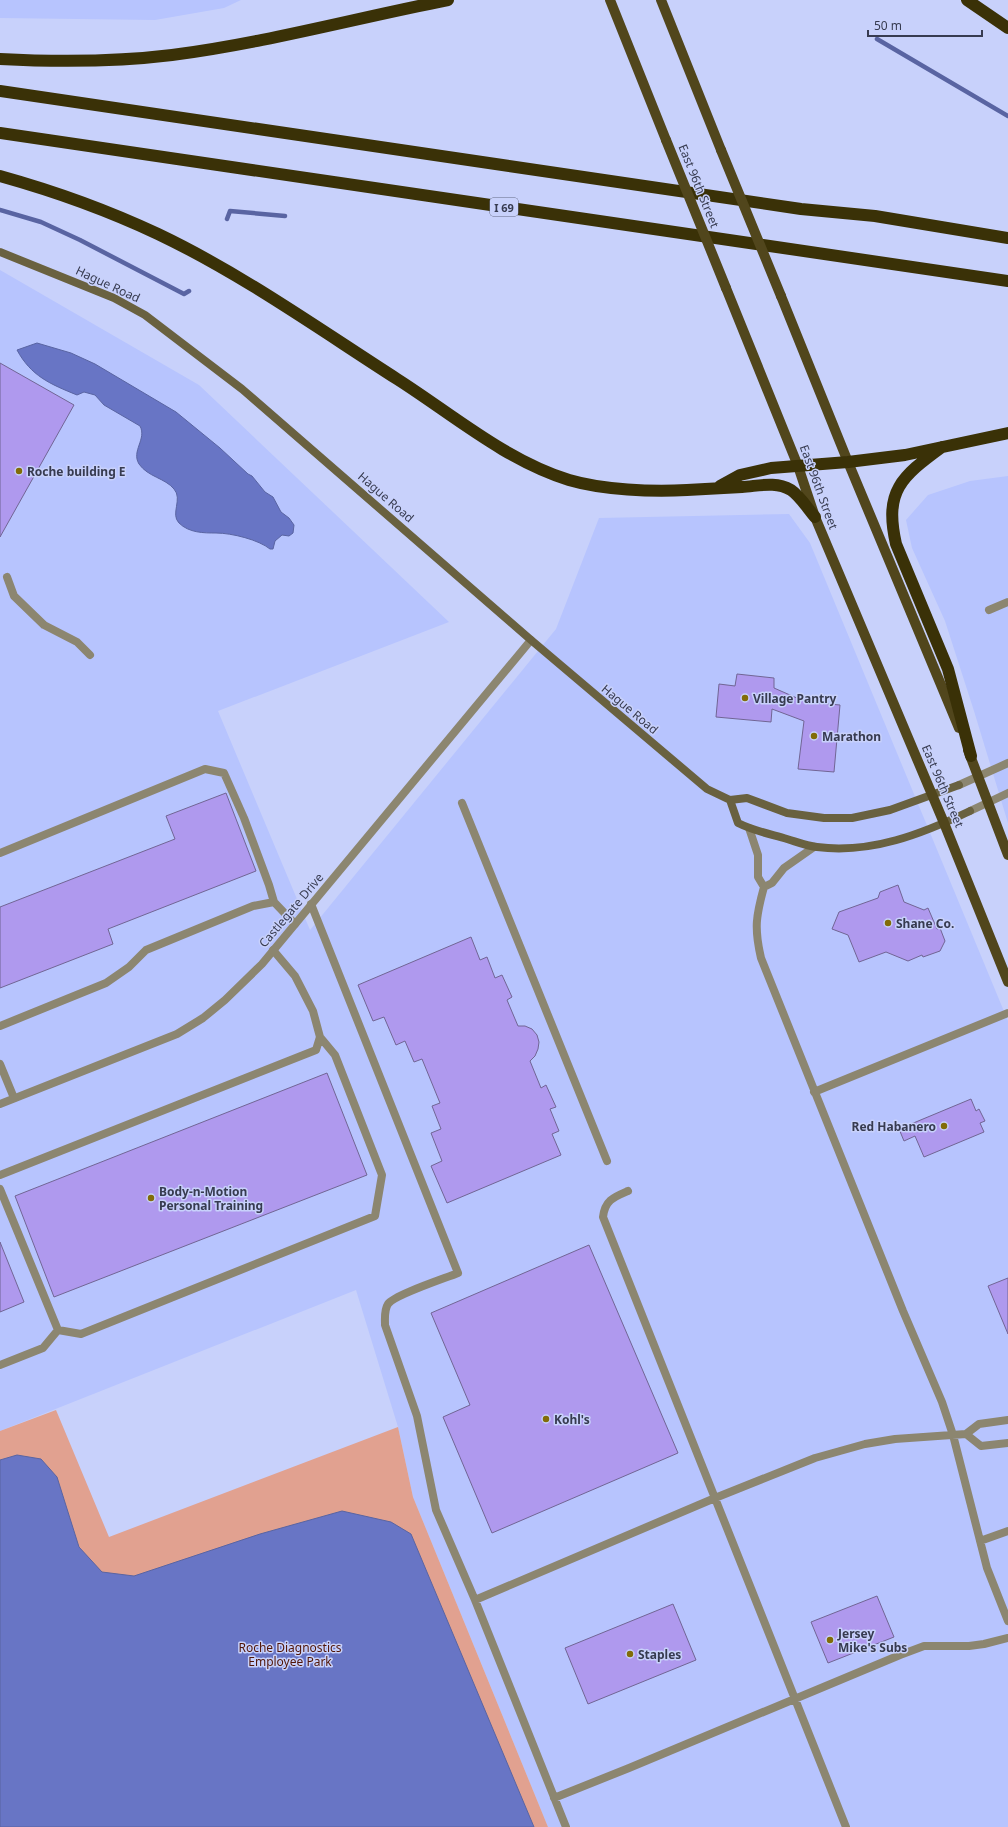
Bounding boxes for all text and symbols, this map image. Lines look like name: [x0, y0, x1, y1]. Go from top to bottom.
scale bar: [868, 12, 982, 38]
text: 50 m: [874, 17, 902, 34]
street label: East 96th Street: [675, 142, 724, 231]
road number: I 69: [490, 198, 518, 216]
street label: Hague Road: [73, 262, 143, 306]
street label: East 96th Street: [796, 442, 842, 532]
place label: Roche building E: [27, 463, 126, 480]
marker: Roche building E: [14, 466, 24, 476]
street label: Hague Road: [354, 468, 418, 526]
street label: Hague Road: [598, 680, 662, 738]
place label: Village Pantry: [753, 690, 837, 707]
marker: Village Pantry: [740, 693, 750, 703]
place label: Marathon: [822, 728, 881, 745]
marker: Marathon: [809, 731, 819, 741]
street label: East 96th Street: [918, 742, 968, 831]
street label: Castlegate Drive: [255, 869, 327, 951]
place label: Shane Co.: [896, 915, 954, 932]
marker: Shane Co.: [883, 918, 893, 928]
place label: Red Habanero: [852, 1118, 936, 1135]
marker: Red Habanero: [939, 1121, 949, 1131]
place label: Body-n-Motion Personal Training: [159, 1183, 263, 1214]
marker: Body-n-Motion Personal Training: [146, 1193, 156, 1203]
place label: Kohl's: [554, 1411, 590, 1428]
marker: Kohl's: [541, 1414, 551, 1424]
place label: Jersey Mike's Subs: [837, 1625, 907, 1656]
marker: Jersey Mike's Subs: [825, 1635, 835, 1645]
park label: Roche Diagnostics Employee Park: [238, 1639, 342, 1670]
place label: Staples: [638, 1646, 681, 1663]
marker: Staples: [625, 1649, 635, 1659]

